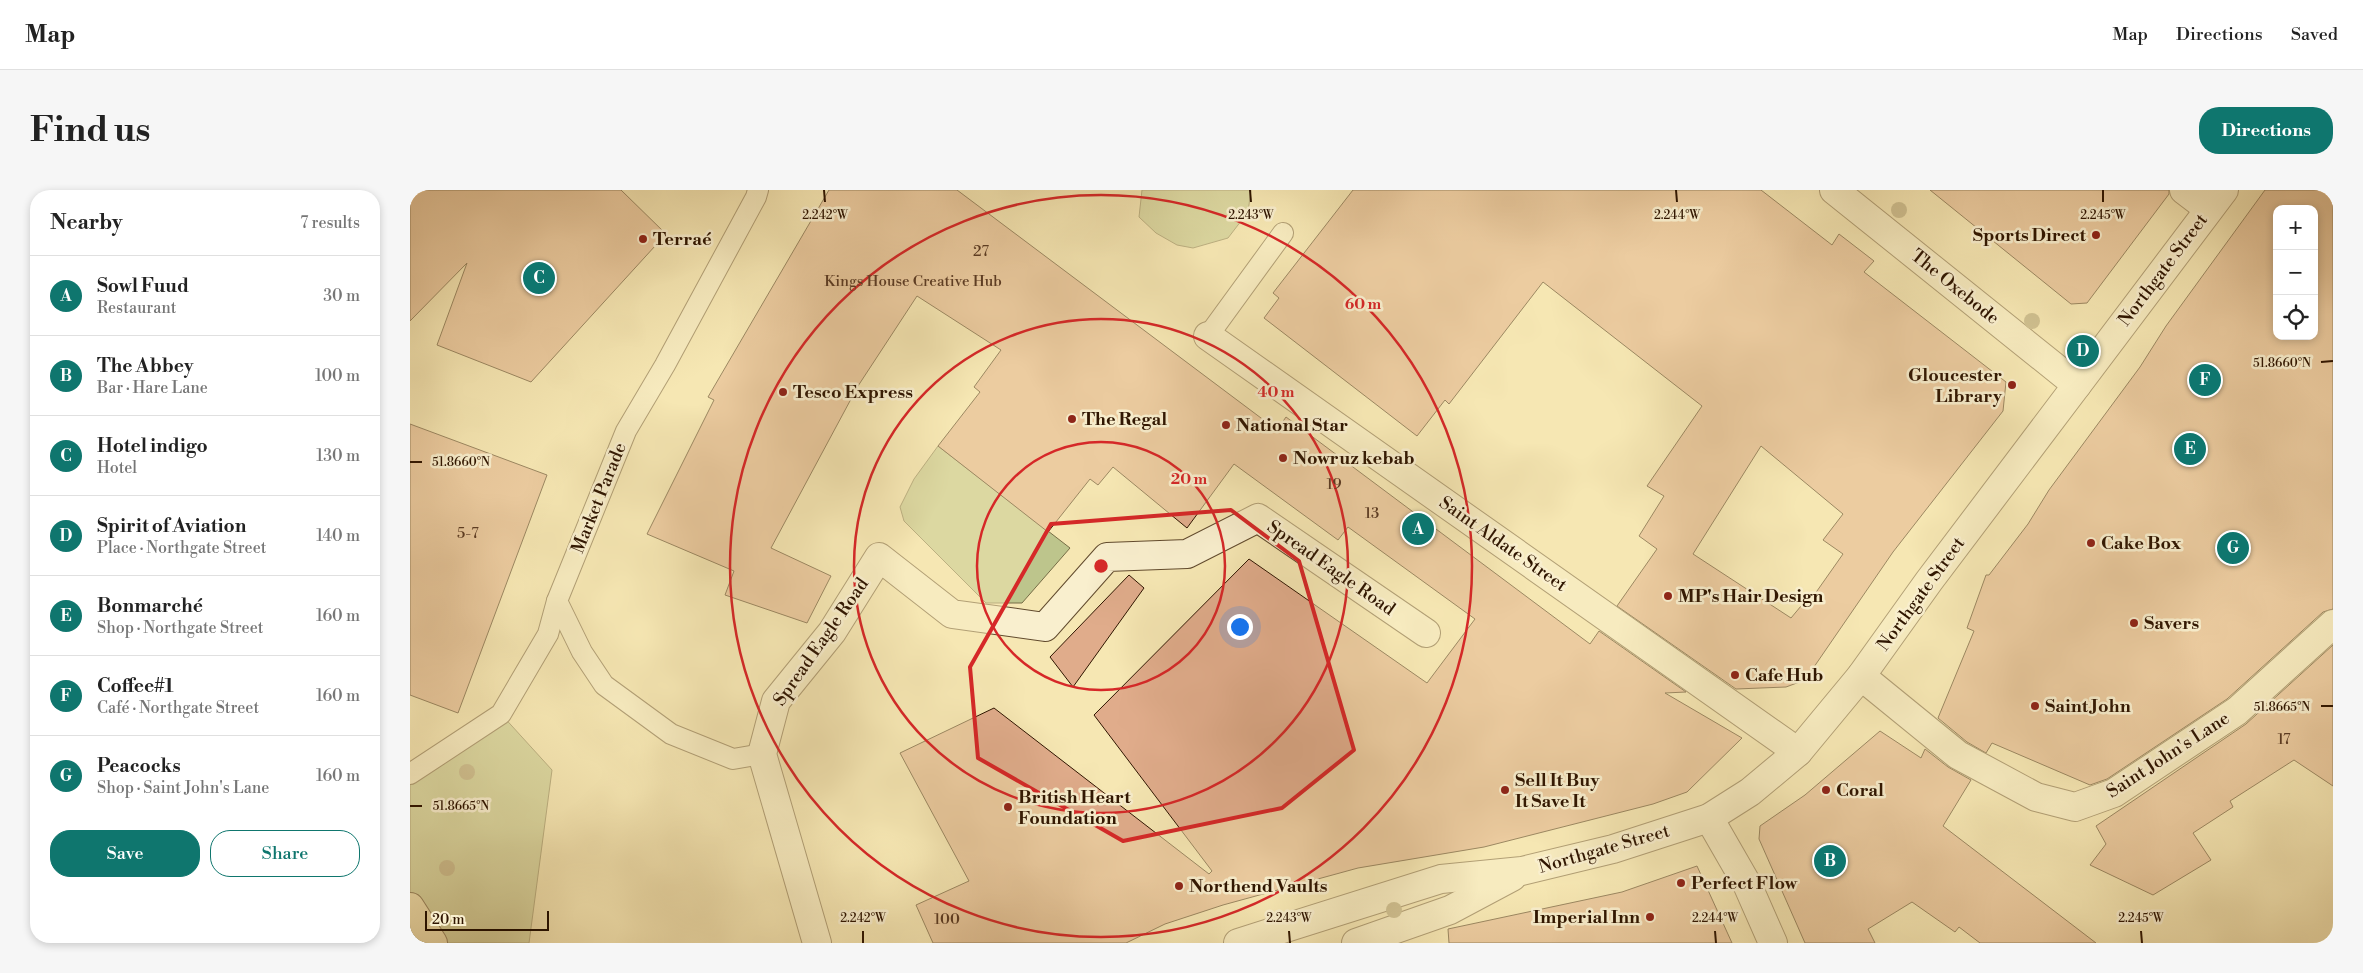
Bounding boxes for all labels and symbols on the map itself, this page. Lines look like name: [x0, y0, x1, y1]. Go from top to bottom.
text: 2.242°W: [802, 208, 849, 223]
text: 2.243°W: [1228, 208, 1275, 223]
text: 2.244°W: [1654, 208, 1701, 223]
text: 2.245°W: [2080, 208, 2127, 223]
street label: Northgate Street: [2113, 209, 2213, 331]
place label: Sports Direct: [1973, 224, 2087, 247]
place label: Terraé: [653, 228, 712, 251]
marker: Sports Direct: [2090, 229, 2102, 241]
marker: Terraé: [637, 233, 649, 245]
house number: 27: [973, 242, 989, 261]
street label: The Oxebode: [1906, 244, 2004, 330]
pin: C: [523, 259, 555, 297]
house number: Kings House Creative Hub: [824, 272, 1002, 291]
text: 60 m: [1345, 295, 1382, 314]
pin: D: [2067, 332, 2099, 370]
text: 51.8660°N: [2253, 356, 2311, 371]
pin: F: [2189, 361, 2221, 399]
place label: Gloucester Library: [1908, 364, 2003, 408]
marker: Gloucester Library: [2006, 379, 2018, 391]
place label: Tesco Express: [793, 381, 913, 404]
text: 40 m: [1257, 383, 1295, 402]
marker: Tesco Express: [777, 386, 789, 398]
place label: The Regal: [1082, 408, 1167, 431]
marker: The Regal: [1066, 413, 1078, 425]
place label: National Star: [1236, 414, 1348, 437]
marker: National Star: [1220, 419, 1232, 431]
pin: E: [2174, 430, 2206, 468]
street label: Market Parade: [566, 439, 632, 557]
place label: Nowruz kebab: [1293, 447, 1415, 470]
marker: Nowruz kebab: [1277, 452, 1289, 464]
text: 51.8660°N: [432, 455, 490, 470]
text: 20 m: [1171, 470, 1208, 489]
house number: 19: [1326, 475, 1342, 494]
street label: Saint Aldate Street: [1435, 491, 1572, 597]
house number: 13: [1365, 504, 1379, 523]
pin: A: [1402, 510, 1434, 548]
street label: Spread Eagle Road: [1262, 515, 1400, 621]
house number: 5-7: [457, 524, 479, 543]
pin: G: [2217, 529, 2249, 567]
street label: Northgate Street: [1872, 532, 1970, 655]
place label: Cake Box: [2101, 532, 2182, 555]
marker: Cake Box: [2085, 537, 2097, 549]
centre of rings: [1092, 557, 1110, 575]
street label: Spread Eagle Road: [768, 573, 874, 711]
place label: MP's Hair Design: [1678, 585, 1823, 608]
marker: MP's Hair Design: [1662, 590, 1674, 602]
place label: Savers: [2144, 612, 2199, 635]
your location: [1227, 614, 1253, 640]
marker: Savers: [2128, 617, 2140, 629]
place label: Cafe Hub: [1745, 664, 1823, 687]
marker: Cafe Hub: [1729, 669, 1741, 681]
place label: Saint John: [2045, 695, 2131, 718]
marker: Saint John: [2029, 700, 2041, 712]
text: 51.8665°N: [2254, 700, 2310, 715]
street label: Saint John's Lane: [2102, 707, 2234, 803]
house number: 17: [2277, 730, 2291, 749]
place label: Sell It Buy It Save It: [1515, 769, 1600, 813]
place label: Coral: [1836, 779, 1884, 802]
marker: Sell It Buy It Save It: [1499, 784, 1511, 796]
marker: Coral: [1820, 784, 1832, 796]
place label: British Heart Foundation: [1018, 786, 1131, 830]
text: 51.8665°N: [433, 799, 489, 814]
marker: British Heart Foundation: [1002, 801, 1014, 813]
street label: Northgate Street: [1536, 819, 1673, 879]
pin: B: [1814, 842, 1846, 880]
place label: Perfect Flow: [1691, 872, 1798, 895]
place label: Northend Vaults: [1189, 875, 1328, 898]
marker: Perfect Flow: [1675, 877, 1687, 889]
marker: Northend Vaults: [1173, 880, 1185, 892]
place label: Imperial Inn: [1533, 906, 1640, 929]
scale bar: [425, 908, 549, 931]
house number: 100: [934, 910, 960, 929]
text: 2.242°W: [840, 911, 887, 926]
text: 2.243°W: [1266, 911, 1313, 926]
marker: Imperial Inn: [1644, 911, 1656, 923]
text: 2.244°W: [1692, 911, 1739, 926]
text: 2.245°W: [2118, 911, 2165, 926]

